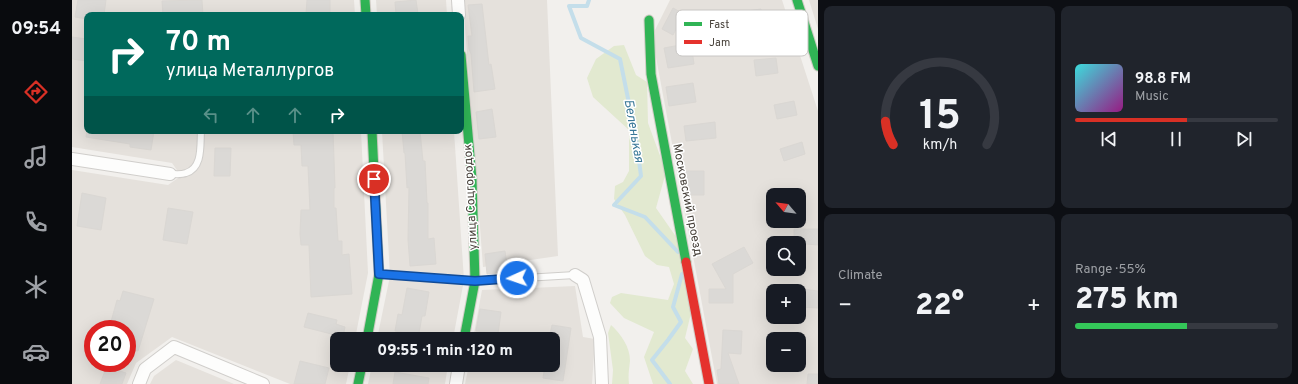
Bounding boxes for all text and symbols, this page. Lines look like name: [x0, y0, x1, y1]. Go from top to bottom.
legend: [676, 10, 808, 56]
text: 09:54: [11, 18, 61, 41]
text: Fast: [709, 18, 729, 32]
text: 70 m: [166, 25, 231, 61]
icon: right: [100, 28, 152, 80]
text: Jam: [709, 36, 730, 50]
text: улица Металлургов: [166, 60, 334, 83]
text: 98.8 FM: [1135, 70, 1191, 89]
icon: directions: [22, 78, 50, 106]
text: Music: [1135, 89, 1169, 105]
text: 15: [918, 91, 961, 144]
water label: Беленькая: [620, 98, 647, 164]
icon: left: [200, 104, 222, 126]
icon: ahead: [242, 104, 264, 126]
icon: ahead: [284, 104, 306, 126]
icon: right: [326, 104, 348, 126]
icon: previous: [1098, 128, 1120, 150]
icon: pause: [1165, 128, 1187, 150]
icon: next: [1233, 128, 1255, 150]
text: km/h: [922, 135, 957, 153]
street label: Московский проезд: [668, 142, 706, 258]
icon: music: [22, 143, 50, 171]
street label: улица Соцгородок: [460, 143, 482, 251]
pin: [357, 162, 391, 196]
icon: arrive: [363, 168, 385, 190]
north arrow: [766, 188, 806, 228]
map controls: [766, 188, 806, 372]
icon: phone: [22, 208, 50, 236]
button: search: [766, 236, 806, 276]
position arrow: [496, 257, 538, 299]
text: Range · 55%: [1075, 262, 1146, 278]
text: Climate: [838, 268, 883, 284]
icon: climate: [22, 273, 50, 301]
text: 275 km: [1075, 282, 1179, 319]
button: +: [766, 284, 806, 324]
text: 22°: [915, 288, 964, 325]
text: −: [838, 293, 852, 320]
text: +: [1027, 293, 1041, 320]
speed limit sign: 20: [84, 320, 136, 372]
button: −: [766, 332, 806, 372]
icon: car: [22, 338, 50, 366]
text: 09:55 · 1 min · 120 m: [377, 342, 513, 361]

